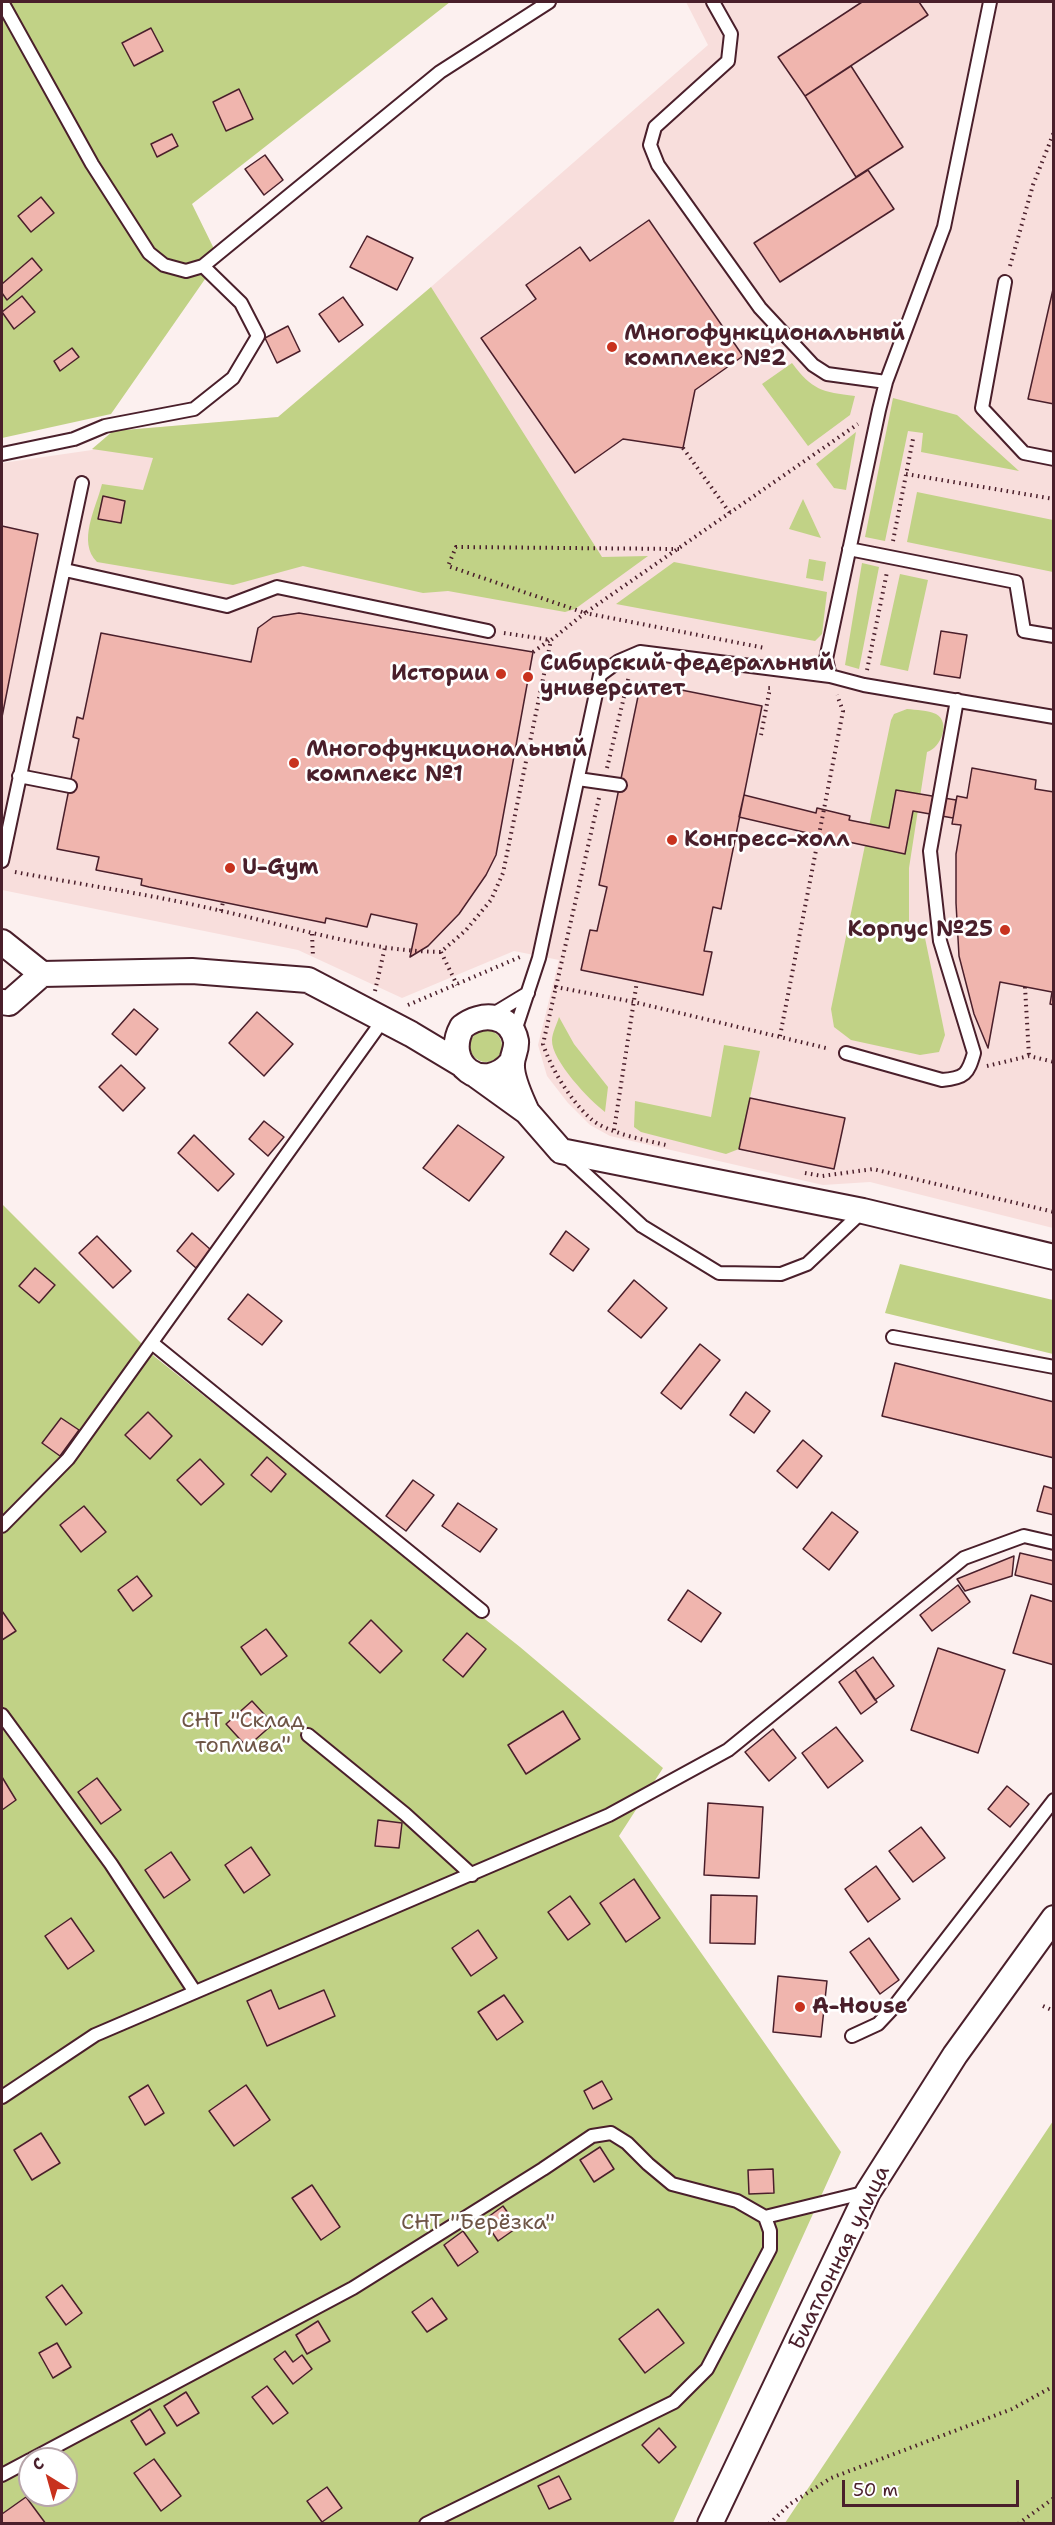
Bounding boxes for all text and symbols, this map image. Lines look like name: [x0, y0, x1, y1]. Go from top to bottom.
place label: Многофункциональный комплекс №2: [624, 321, 905, 372]
marker: Многофункциональный комплекс №2: [605, 340, 619, 354]
place label: Сибирский федеральный университет: [540, 651, 834, 702]
place label: Истории: [391, 661, 489, 687]
marker: Истории: [494, 667, 508, 681]
marker: Сибирский федеральный университет: [521, 670, 535, 684]
place label: Многофункциональный комплекс №1: [306, 737, 587, 788]
marker: Многофункциональный комплекс №1: [287, 756, 301, 770]
place label: Конгресс-холл: [684, 827, 850, 853]
marker: Конгресс-холл: [665, 833, 679, 847]
place label: U-Gym: [242, 855, 319, 881]
marker: U-Gym: [223, 861, 237, 875]
place label: Корпус №25: [847, 917, 993, 943]
marker: Корпус №25: [998, 923, 1012, 937]
park label: СНТ "Склад топлива": [181, 1708, 305, 1760]
place label: A-House: [812, 1994, 908, 2020]
marker: A-House: [793, 2000, 807, 2014]
street label: Биатлонная улица: [784, 2161, 896, 2355]
park label: СНТ "Берёзка": [401, 2210, 555, 2236]
north arrow: [18, 2447, 78, 2507]
text: С: [28, 2452, 48, 2475]
scale bar: [845, 2468, 1022, 2506]
text: 50 m: [853, 2478, 898, 2502]

